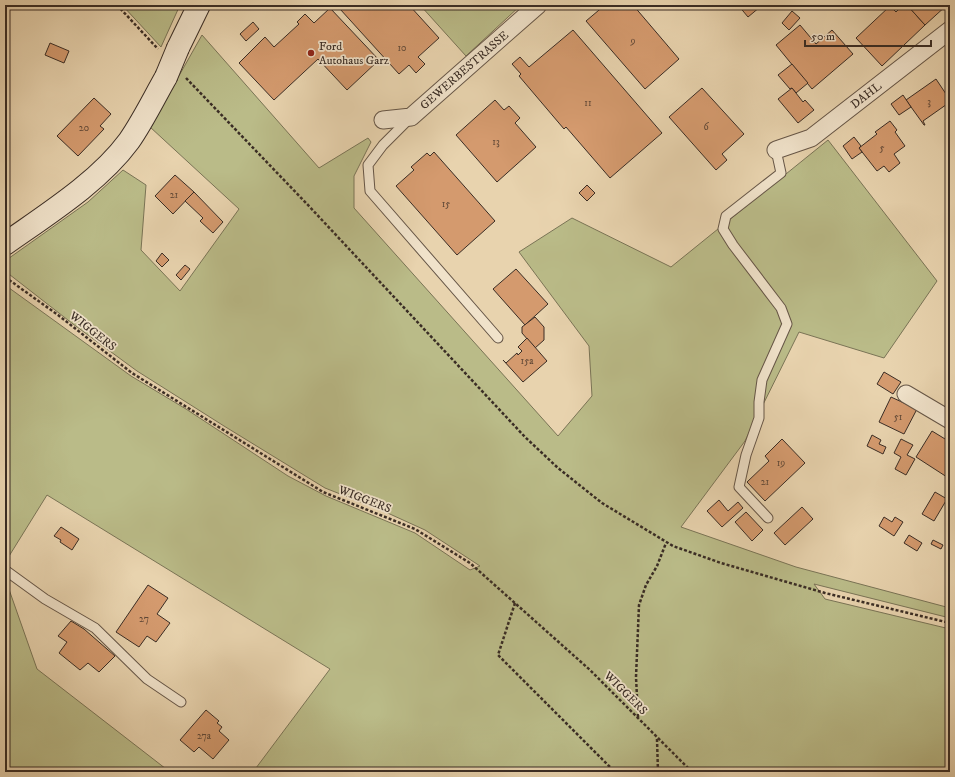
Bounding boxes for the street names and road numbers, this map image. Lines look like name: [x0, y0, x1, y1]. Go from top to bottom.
street label: GEWERBESTRASSE: [417, 27, 512, 113]
street label: DAHL: [848, 78, 885, 112]
street label: WIGGERS: [65, 308, 119, 354]
street label: WIGGERS: [335, 482, 393, 516]
street label: WIGGERS: [600, 668, 651, 718]

